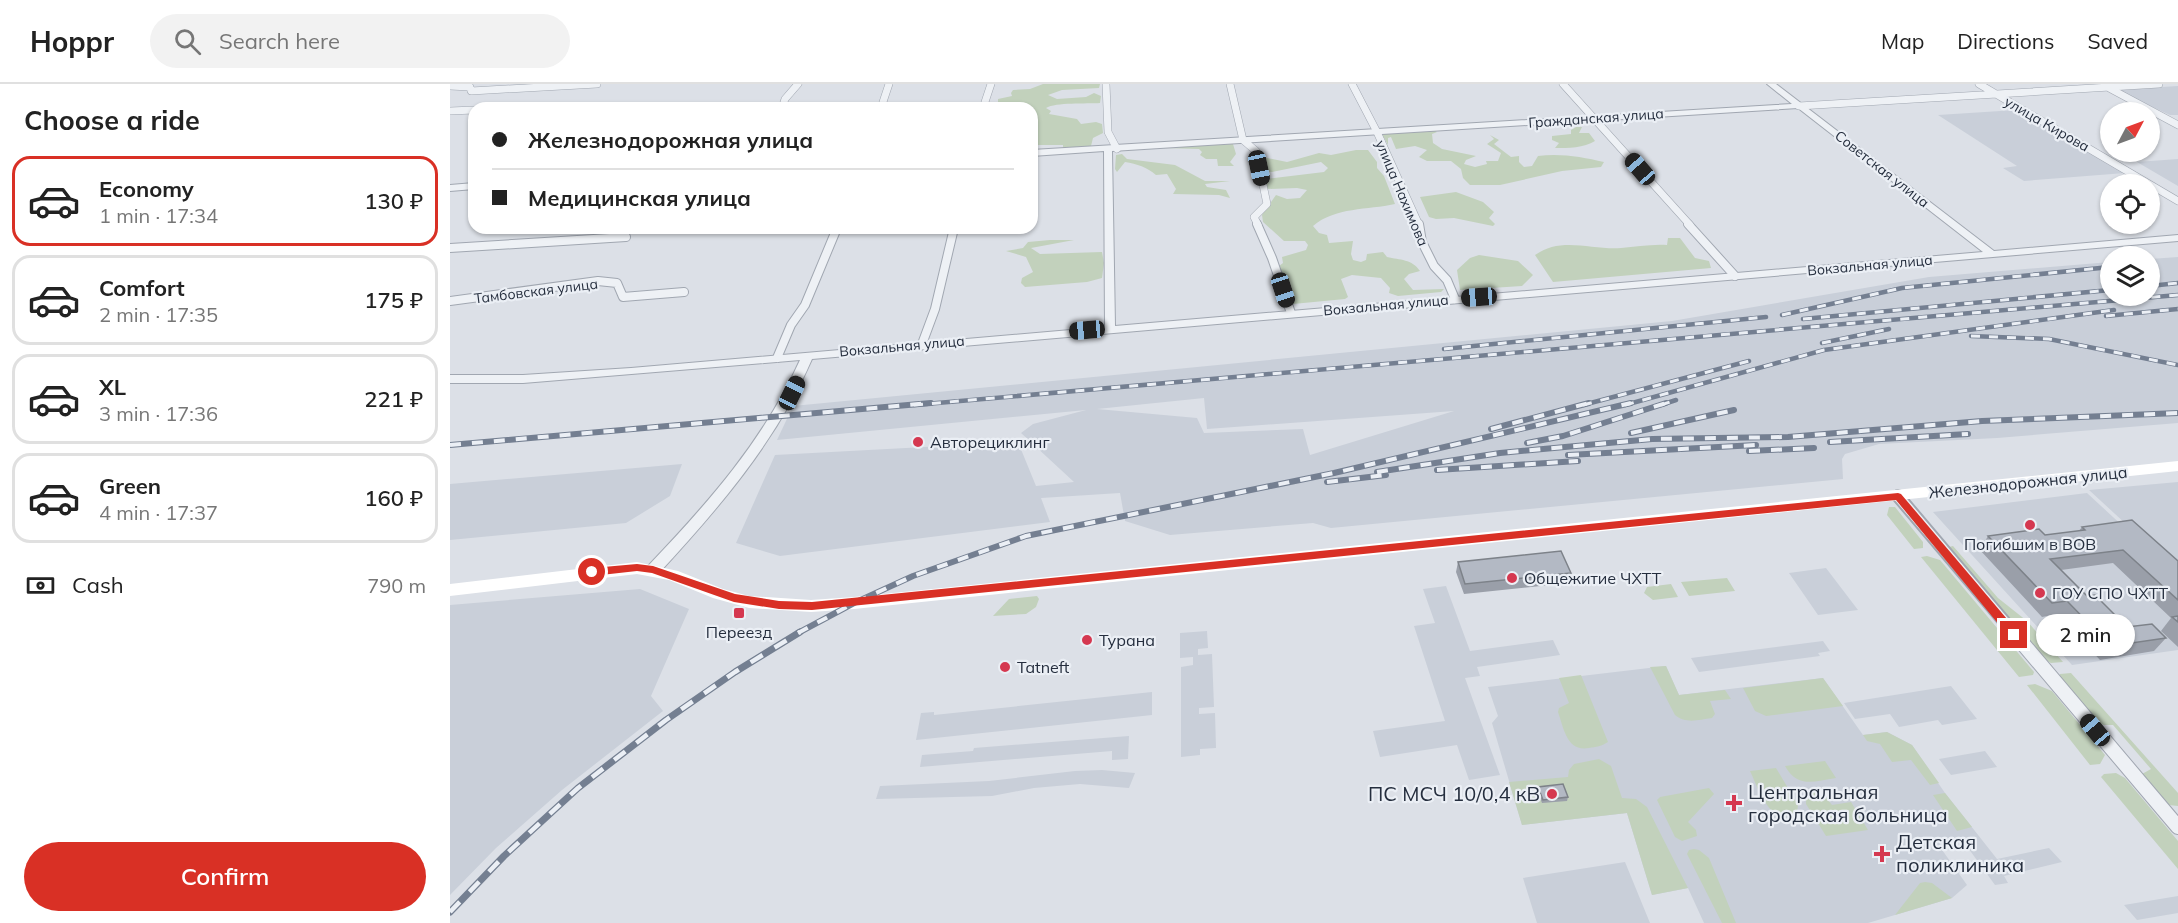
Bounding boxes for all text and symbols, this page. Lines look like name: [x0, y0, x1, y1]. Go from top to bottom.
search box: [150, 14, 570, 68]
text: Hoppr: [30, 24, 114, 59]
icon: search: [171, 25, 204, 58]
text: Search here: [219, 27, 340, 55]
text: Map: [1881, 28, 1924, 54]
text: Directions: [1957, 28, 2054, 54]
text: Saved: [2087, 28, 2148, 54]
street label: улица Кирова: [2001, 92, 2093, 156]
north arrow: [2100, 102, 2160, 162]
map controls: [2100, 102, 2160, 306]
text: Choose a ride: [24, 103, 200, 137]
street label: Гражданская улица: [1528, 104, 1664, 132]
text: Железнодорожная улица: [528, 126, 813, 154]
street label: Советская улица: [1831, 127, 1933, 211]
street label: улица Нахимова: [1372, 137, 1432, 249]
car: [1246, 149, 1272, 187]
car: [1621, 150, 1659, 188]
icon: car: [27, 174, 81, 228]
button: locate: [2100, 174, 2160, 234]
text: Economy: [99, 175, 194, 203]
text: Медицинская улица: [528, 184, 751, 212]
text: 130 ₽: [364, 187, 423, 215]
text: 1 min · 17:34: [99, 203, 218, 228]
button: layers: [2100, 246, 2160, 306]
street label: Вокзальная улица: [1807, 251, 1933, 279]
car: [1269, 270, 1297, 310]
icon: car: [27, 273, 81, 327]
text: Comfort: [99, 274, 185, 302]
street label: Тамбовская улица: [473, 274, 599, 308]
text: 175 ₽: [364, 286, 423, 314]
car: [1460, 287, 1498, 307]
street label: Вокзальная улица: [1323, 291, 1449, 319]
text: 2 min · 17:35: [99, 302, 218, 327]
car: [1068, 319, 1106, 341]
street label: Вокзальная улица: [839, 332, 965, 360]
icon: car: [27, 372, 81, 426]
text: XL: [99, 373, 126, 401]
car: [776, 373, 808, 413]
text: 221 ₽: [364, 385, 423, 413]
text: 3 min · 17:36: [99, 401, 218, 426]
place label: Авторециклинг: [930, 432, 1050, 452]
marker: Авторециклинг: [911, 435, 925, 449]
street label: Железнодорожная улица: [1928, 462, 2128, 502]
icon: car: [27, 471, 81, 525]
text: Green: [99, 472, 161, 500]
text: 160 ₽: [364, 484, 423, 512]
text: 4 min · 17:37: [99, 500, 218, 525]
marker: Погибшим в ВОВ: [2023, 518, 2037, 532]
place label: Погибшим в ВОВ: [1964, 534, 2096, 554]
route start: [578, 558, 605, 585]
place label: Общежитие ЧХТТ: [1524, 568, 1662, 588]
icon: cash: [24, 569, 57, 602]
text: Cash: [72, 571, 124, 599]
marker: Общежитие ЧХТТ: [1505, 571, 1519, 585]
text: 790 m: [367, 573, 426, 598]
place label: ГОУ СПО ЧХТТ: [2052, 583, 2169, 603]
marker: ГОУ СПО ЧХТТ: [2033, 586, 2047, 600]
marker: Переезд: [732, 606, 746, 620]
callout: 2 min: [2035, 614, 2134, 656]
route end: [2000, 621, 2027, 648]
place label: Переезд: [706, 622, 773, 642]
text: 2 min: [2060, 622, 2111, 647]
place label: Турана: [1099, 630, 1155, 650]
marker: Турана: [1080, 633, 1094, 647]
place label: Tatneft: [1017, 657, 1070, 677]
marker: Tatneft: [998, 660, 1012, 674]
car: [2077, 710, 2113, 750]
place label: Центральная городская больница: [1748, 779, 1948, 827]
place label: ПС МСЧ 10/0,4 кВ: [1368, 781, 1540, 806]
marker: ПС МСЧ 10/0,4 кВ: [1545, 787, 1559, 801]
marker: Центральная городская больница: [1725, 794, 1743, 812]
place label: Детская поликлиника: [1896, 829, 2024, 877]
button: Confirm: [24, 842, 426, 911]
marker: Детская поликлиника: [1873, 845, 1891, 863]

